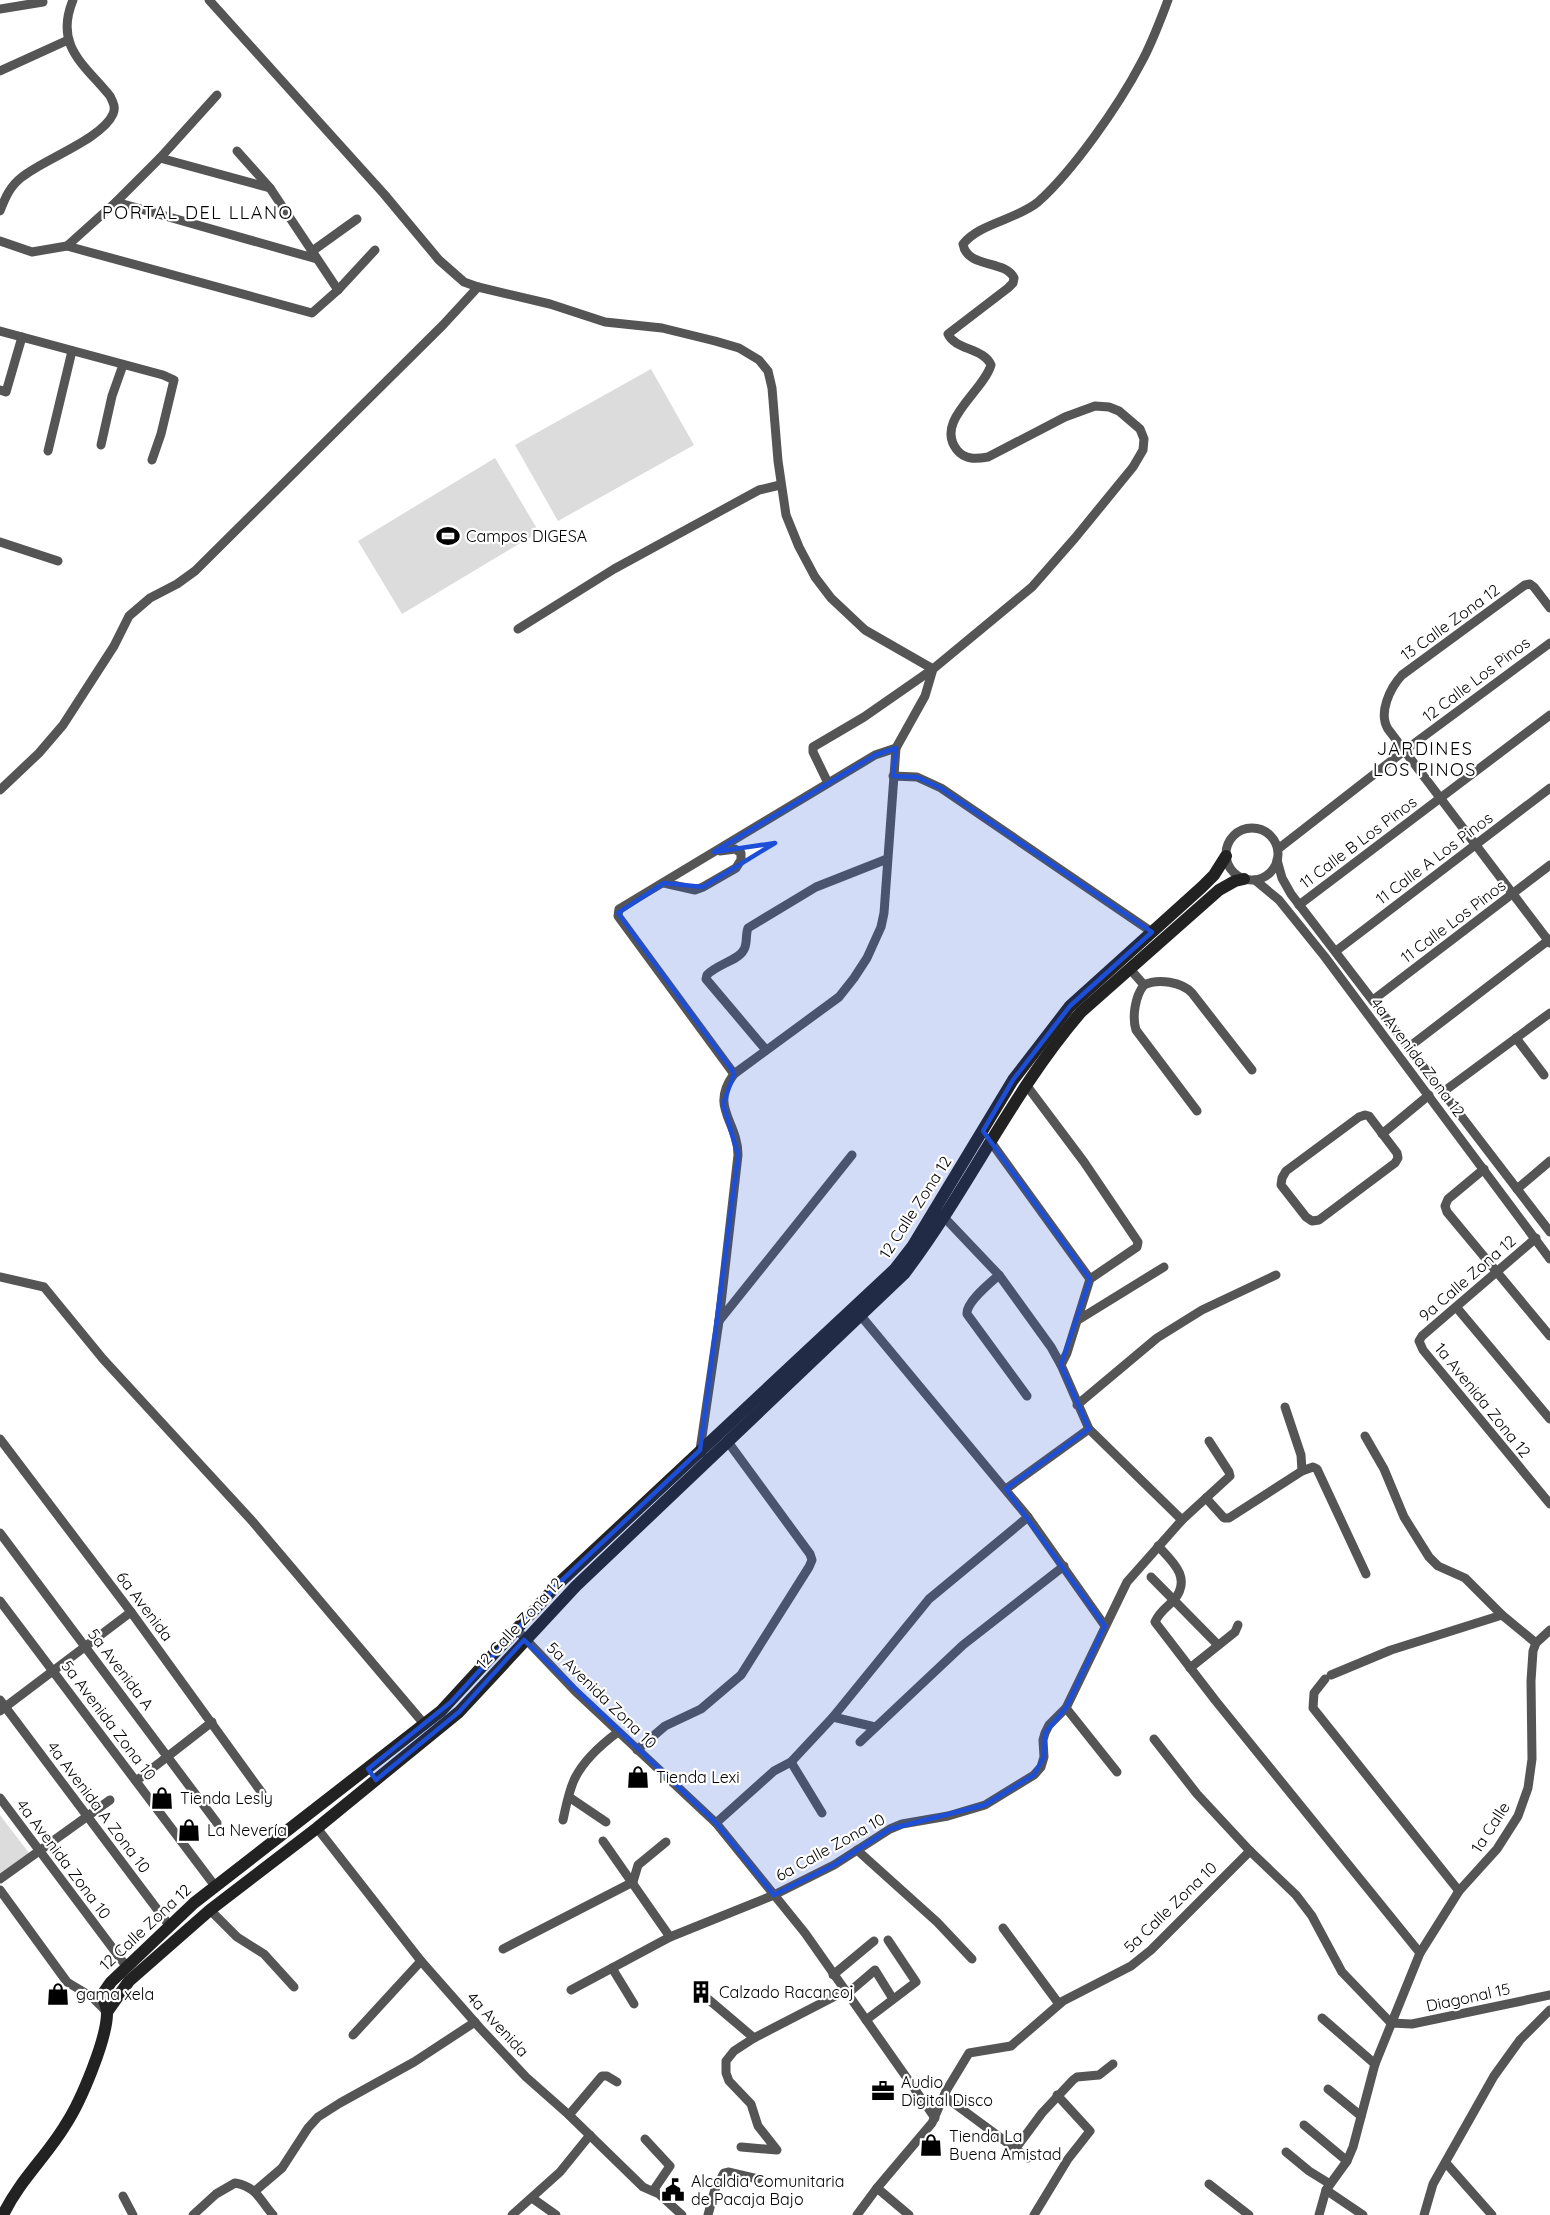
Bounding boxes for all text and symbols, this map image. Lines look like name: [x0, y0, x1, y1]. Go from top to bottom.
district label: PORTAL DEL LLANO: [102, 201, 294, 224]
sports icon: Campos DIGESA: [435, 523, 461, 549]
place label: Campos DIGESA: [466, 526, 587, 546]
street label: 13 Calle Zona 12: [1397, 579, 1503, 665]
street label: 12 Calle Los Pinos: [1418, 632, 1534, 726]
district label: JARDINES LOS PINOS: [1373, 737, 1477, 781]
street label: 11 Calle B Los Pinos: [1296, 792, 1420, 892]
street label: 11 Calle A Los Pinos: [1372, 808, 1496, 908]
street label: 11 Calle Los Pinos: [1397, 875, 1509, 967]
street label: 4a Avenida Zona 12: [1367, 993, 1469, 1121]
street label: 12 Calle Zona 12: [875, 1152, 956, 1262]
street label: 9a Calle Zona 12: [1415, 1230, 1520, 1325]
street label: 1a Avenida Zona 12: [1431, 1339, 1535, 1461]
street label: 6a Avenida: [112, 1567, 178, 1645]
street label: 12 Calle Zona 12: [471, 1573, 567, 1673]
street label: 5a Avenida A: [84, 1624, 158, 1714]
street label: 5a Avenida Zona 10: [543, 1637, 661, 1753]
street label: 5a Avenida Zona 10: [57, 1656, 161, 1784]
street label: 4a Avenida A Zona 10: [43, 1737, 155, 1877]
shop icon: Tienda Lexi: [625, 1764, 651, 1790]
place label: Tienda Lexi: [656, 1767, 740, 1787]
shop icon: Tienda Lesly: [149, 1785, 175, 1811]
place label: Tienda Lesly: [180, 1788, 273, 1808]
street label: 4a Avenida Zona 10: [12, 1795, 116, 1923]
street label: 1a Calle: [1466, 1798, 1514, 1856]
street label: 6a Calle Zona 10: [772, 1809, 888, 1885]
shop icon: La Nevería: [176, 1817, 202, 1843]
place label: La Nevería: [207, 1820, 287, 1840]
street label: 5a Calle Zona 10: [1119, 1857, 1221, 1957]
street label: 12 Calle Zona 12: [95, 1879, 195, 1975]
street label: Diagonal 15: [1424, 1978, 1512, 2016]
building icon: Calzado Racancoj: [688, 1979, 714, 2005]
shop icon: gama xela: [45, 1981, 71, 2007]
place label: Calzado Racancoj: [719, 1982, 854, 2002]
place label: gama xela: [76, 1984, 154, 2004]
street label: 4a Avenida: [463, 1987, 533, 2061]
place label: Audio Digital Disco: [901, 2072, 993, 2110]
office icon: Audio Digital Disco: [870, 2078, 896, 2104]
place label: Tienda La Buena Amistad: [949, 2126, 1062, 2164]
shop icon: Tienda La Buena Amistad: [918, 2132, 944, 2158]
place label: Alcaldia Comunitaria de Pacaja Bajo: [691, 2171, 844, 2209]
public building icon: Alcaldia Comunitaria de Pacaja Bajo: [660, 2177, 686, 2203]

